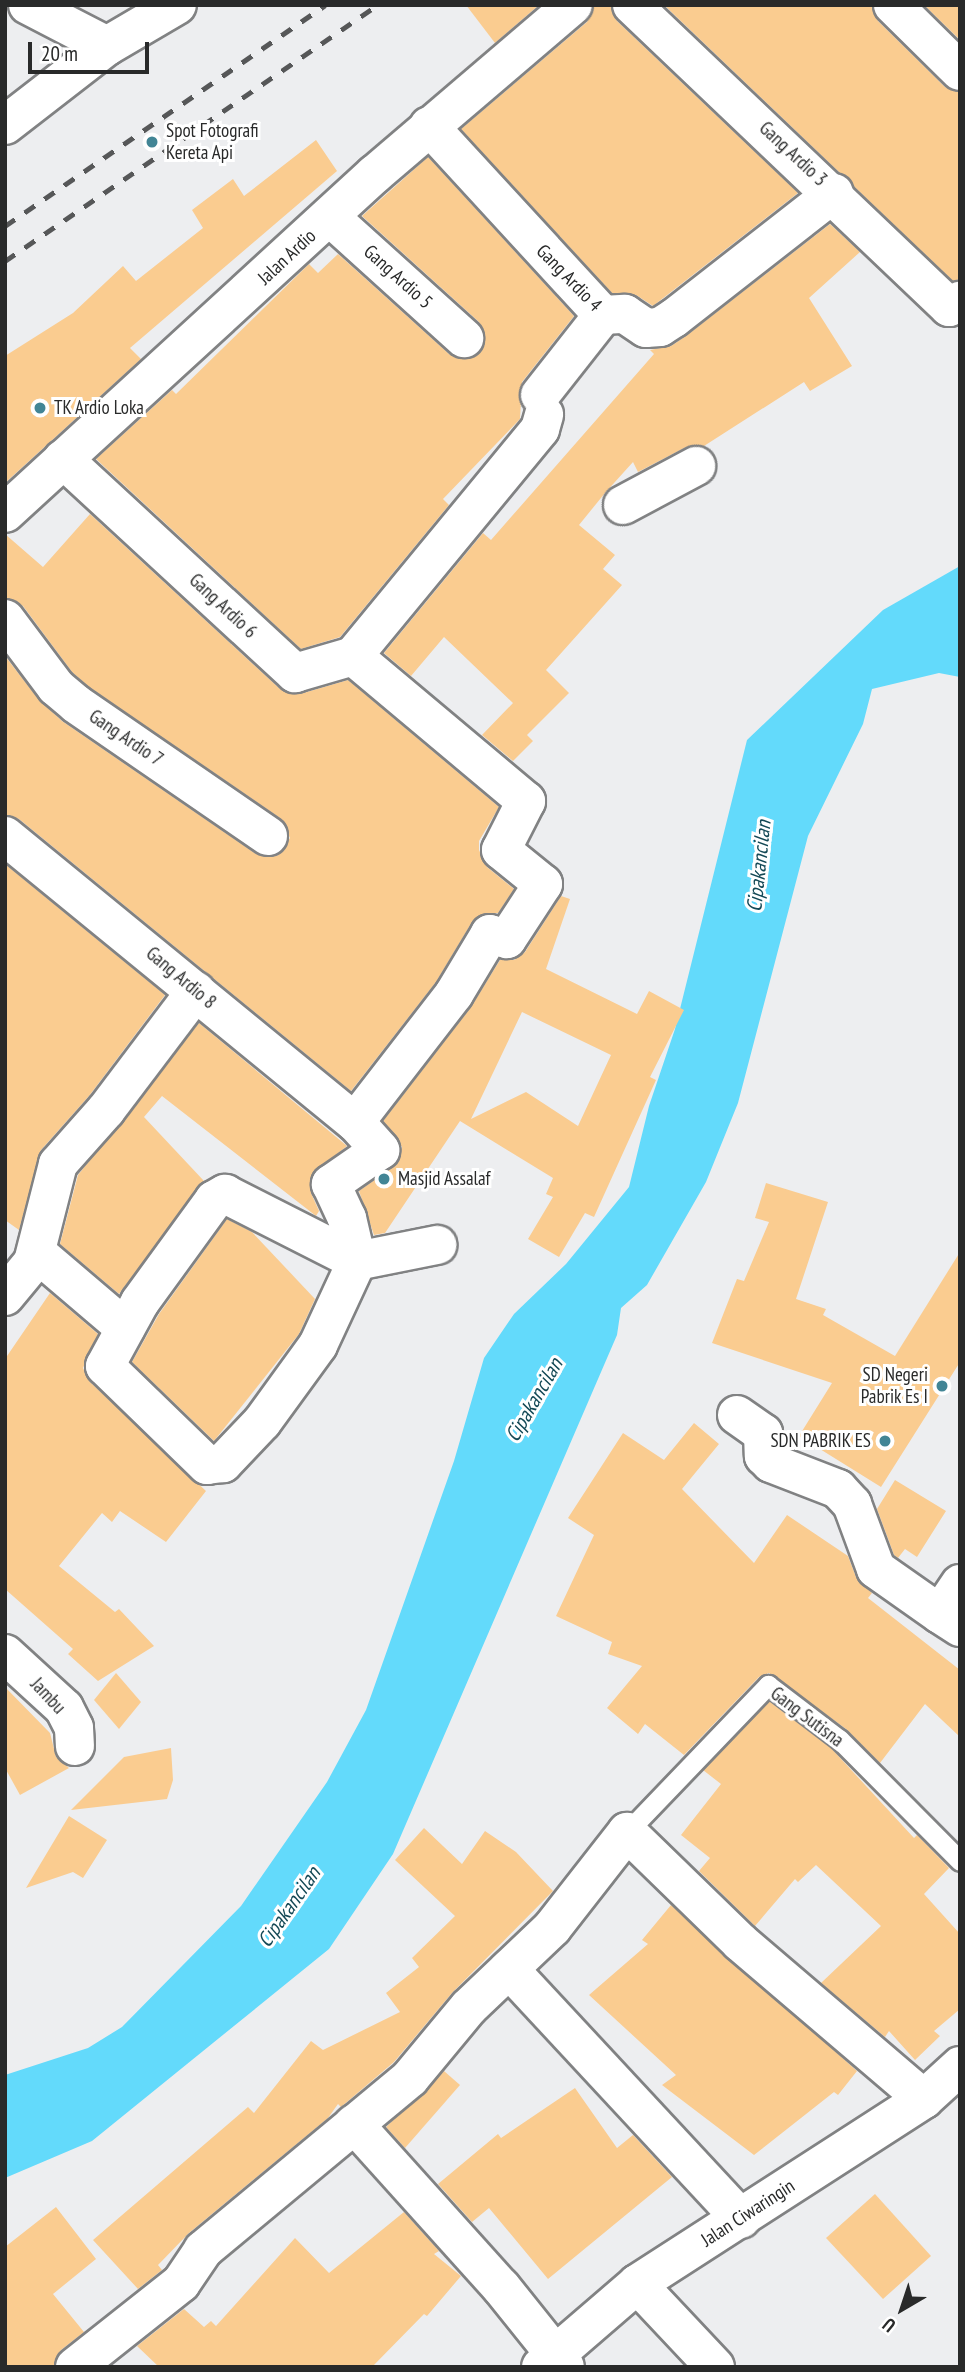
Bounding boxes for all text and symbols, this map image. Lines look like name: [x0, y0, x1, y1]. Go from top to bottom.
scale bar: [32, 28, 152, 72]
text: 20 m: [41, 40, 78, 67]
street label: Gang Ardio 3: [754, 117, 832, 191]
place label: Spot Fotografi Kereta Api: [166, 120, 259, 164]
marker: Spot Fotografi Kereta Api: [144, 134, 160, 150]
street label: Jalan Ardio: [253, 224, 321, 290]
street label: Gang Ardio 5: [359, 240, 437, 314]
street label: Gang Ardio 4: [531, 240, 607, 316]
place label: TK Ardio Loka: [54, 397, 145, 419]
marker: TK Ardio Loka: [32, 400, 48, 416]
street label: Gang Ardio 6: [184, 569, 262, 643]
street label: Gang Ardio 7: [84, 705, 168, 771]
water label: Cipakancilan: [742, 819, 776, 913]
street label: Gang Ardio 8: [141, 942, 221, 1014]
place label: Masjid Assalaf: [398, 1168, 491, 1190]
marker: Masjid Assalaf: [376, 1171, 392, 1187]
water label: Cipakancilan: [500, 1354, 568, 1446]
place label: SD Negeri Pabrik Es I: [860, 1364, 928, 1408]
marker: SD Negeri Pabrik Es I: [934, 1378, 950, 1394]
place label: SDN PABRIK ES: [770, 1430, 871, 1452]
marker: SDN PABRIK ES: [877, 1433, 893, 1449]
street label: Jambu: [26, 1673, 70, 1719]
street label: Gang Sutisna: [766, 1682, 848, 1752]
water label: Cipakancilan: [252, 1862, 326, 1952]
street label: Jalan Ciwaringin: [697, 2174, 799, 2252]
north arrow: [867, 2274, 937, 2344]
text: U: [877, 2313, 900, 2338]

